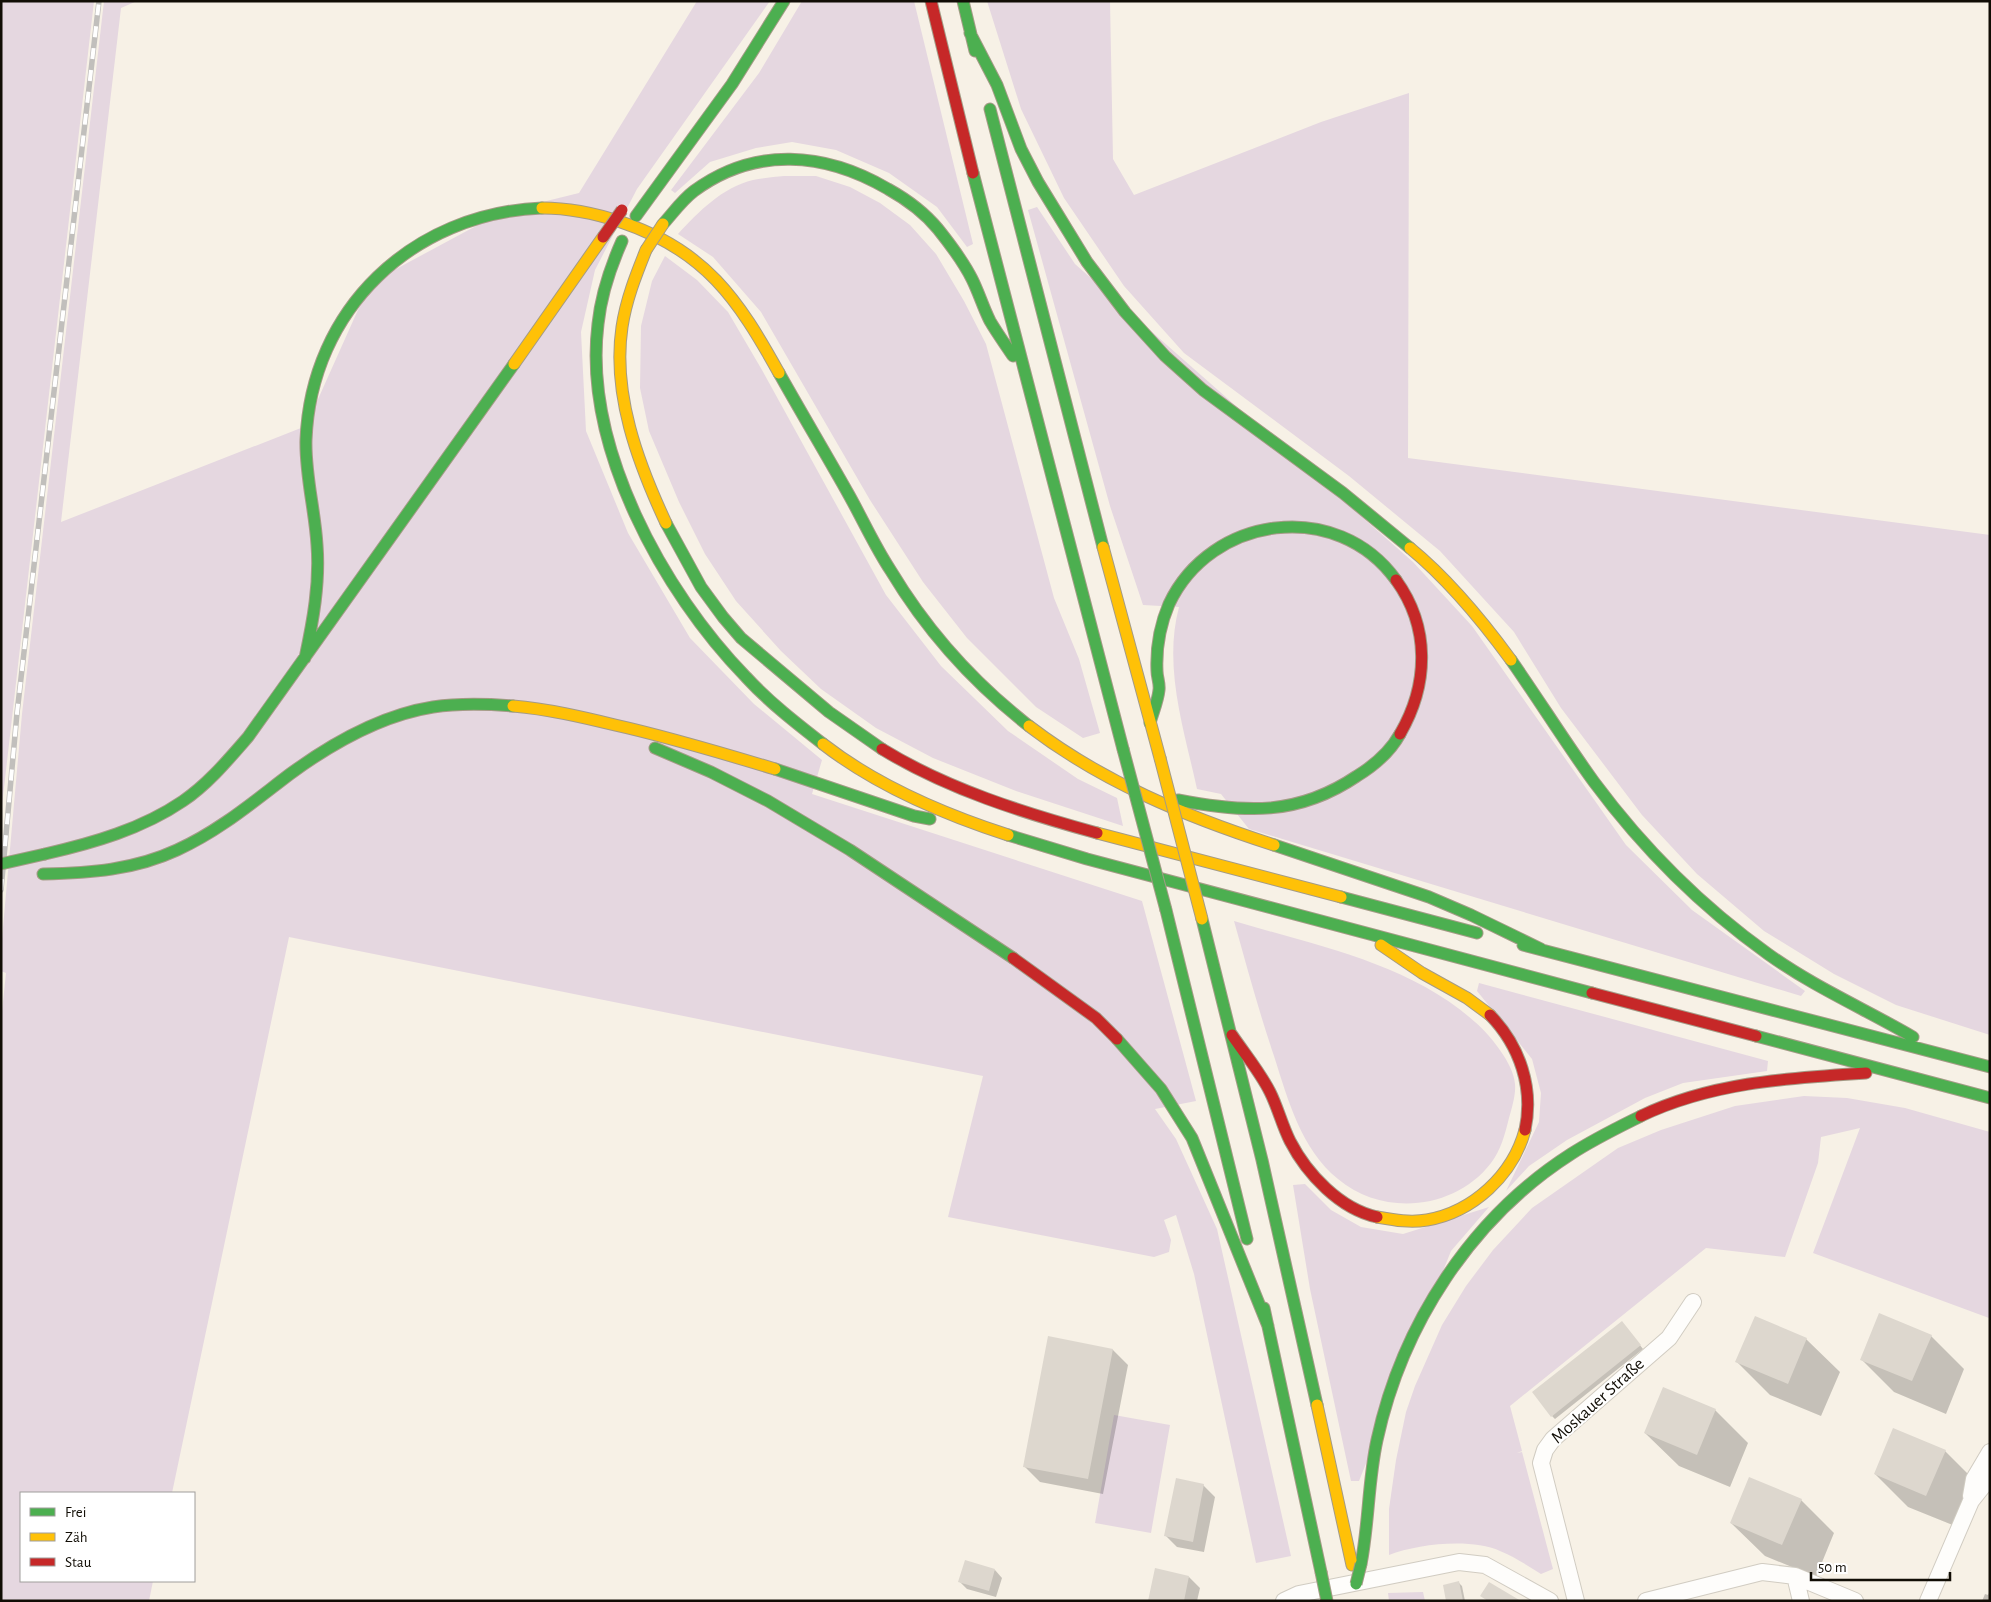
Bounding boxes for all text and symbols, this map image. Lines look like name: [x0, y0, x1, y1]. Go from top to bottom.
street label: Moskauer Straße: [1548, 1355, 1648, 1447]
legend: [20, 1492, 195, 1582]
text: Frei: [65, 1505, 86, 1520]
text: Zäh: [65, 1530, 88, 1545]
scale bar: [1811, 1550, 1950, 1582]
text: Stau: [65, 1555, 92, 1570]
text: 50 m: [1818, 1560, 1847, 1575]

